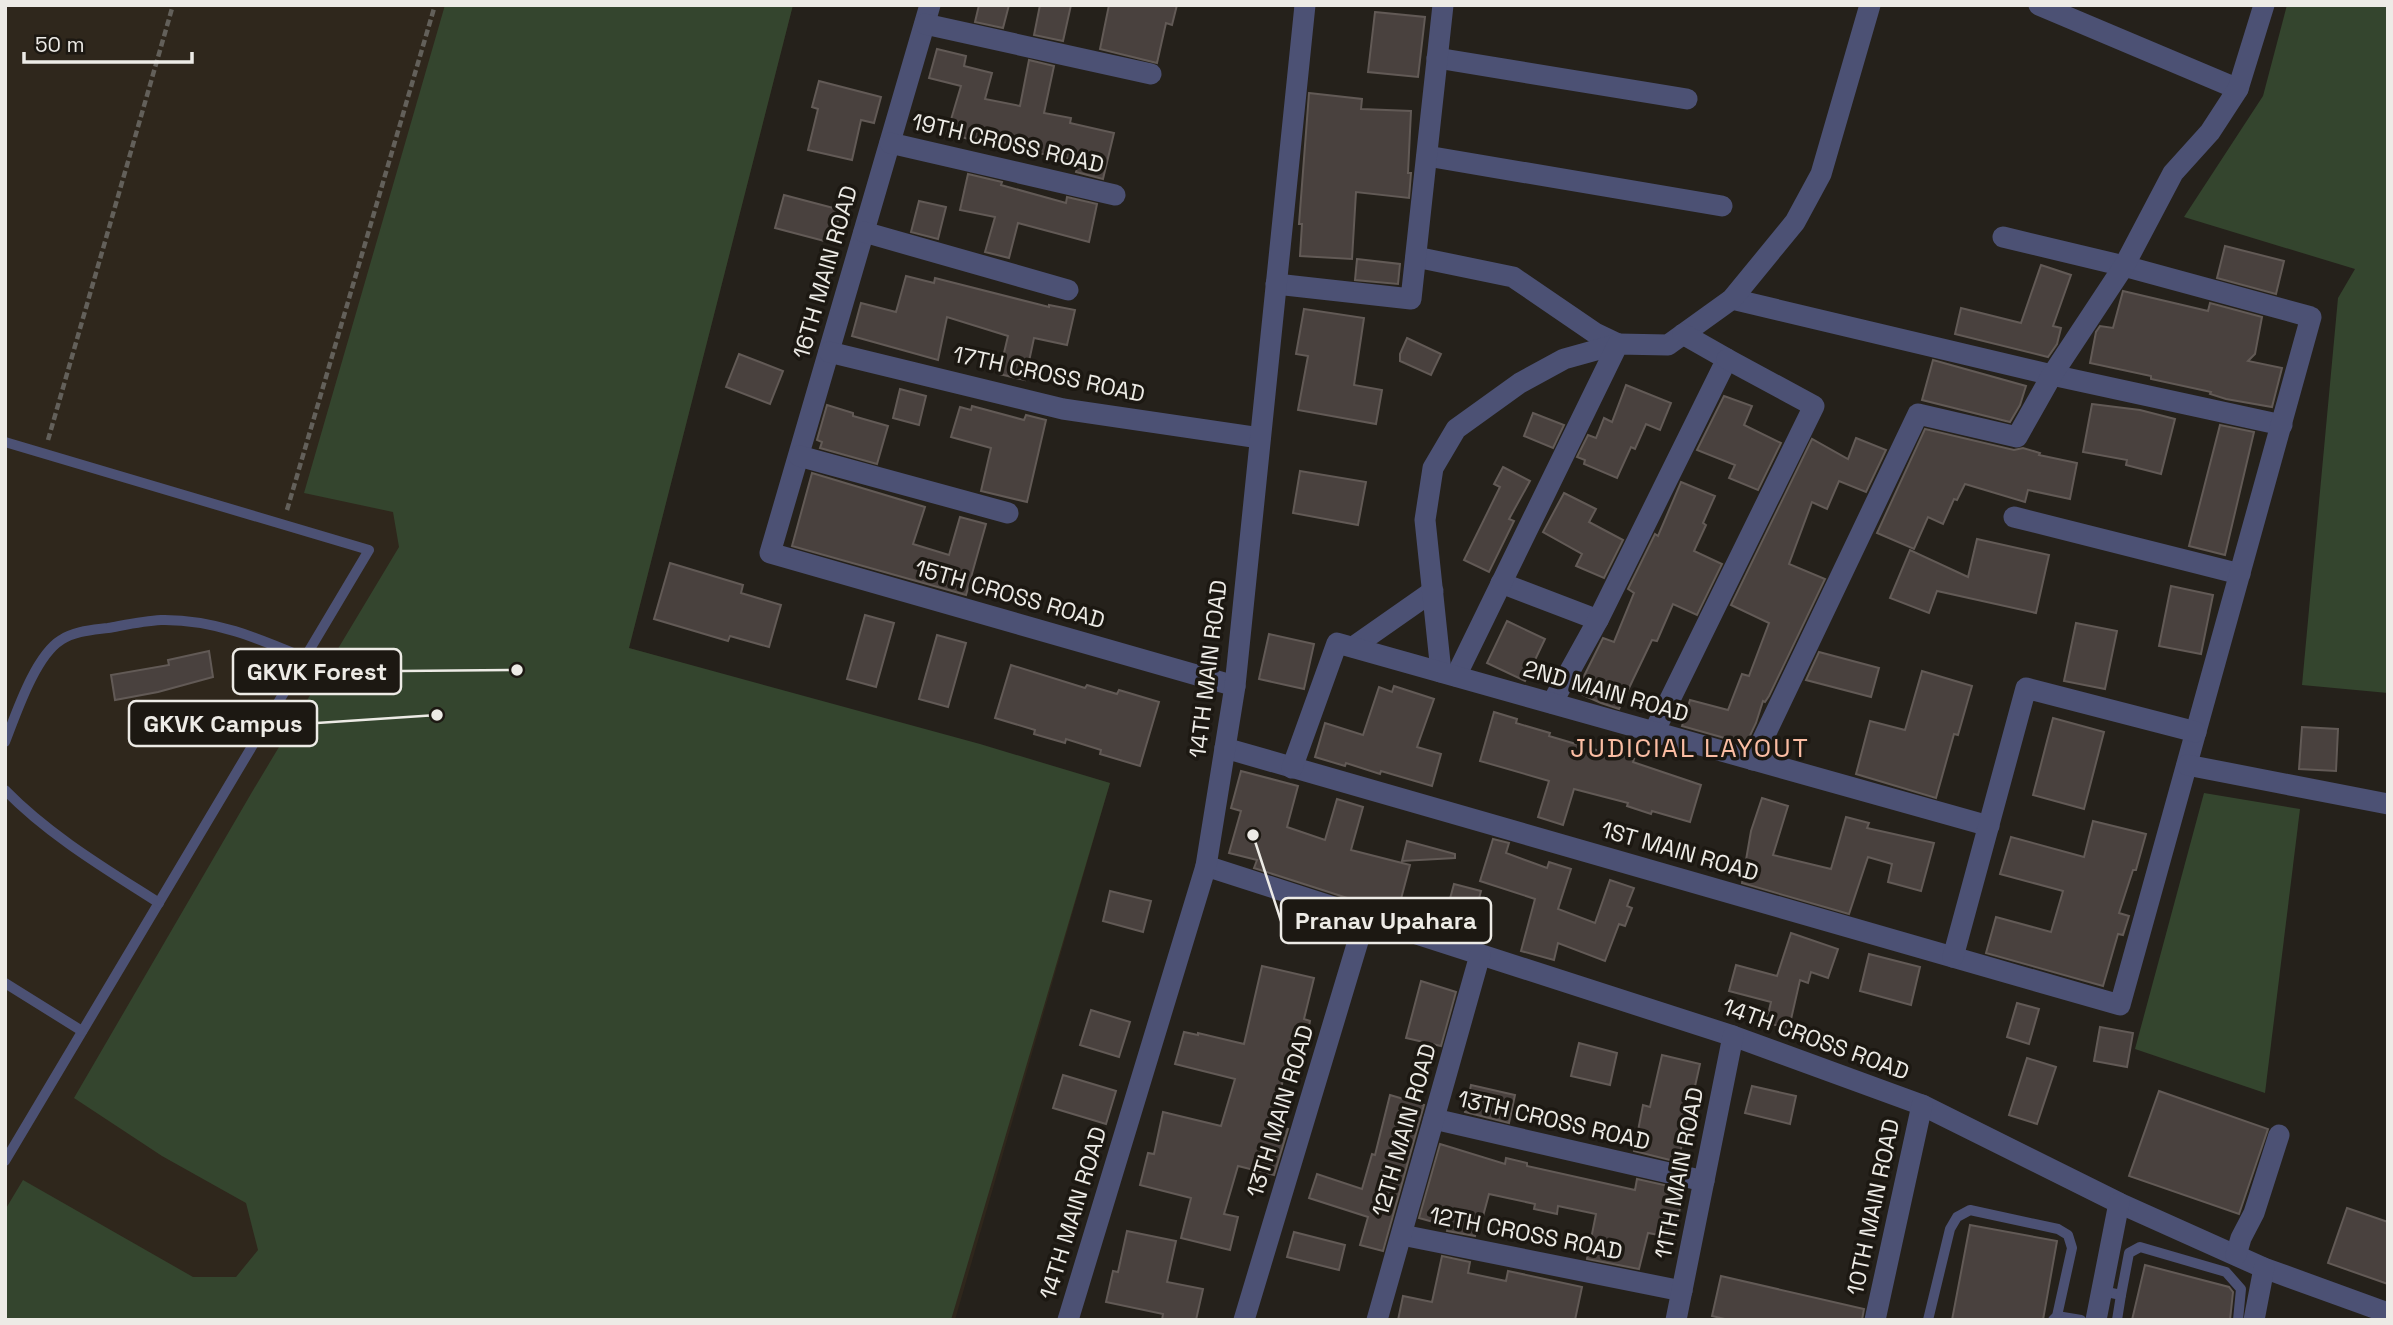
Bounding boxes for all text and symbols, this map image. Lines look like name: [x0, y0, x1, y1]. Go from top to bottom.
scale bar: [24, 21, 192, 65]
text: 50 m: [35, 31, 85, 58]
street label: 19TH CROSS ROAD: [909, 106, 1107, 180]
street label: 16TH MAIN ROAD: [786, 182, 864, 362]
street label: 17TH CROSS ROAD: [950, 339, 1148, 409]
street label: 15TH CROSS ROAD: [912, 553, 1108, 635]
street label: 14TH MAIN ROAD: [1182, 578, 1234, 760]
callout: GKVK Forest: [233, 649, 401, 694]
street label: 2ND MAIN ROAD: [1520, 653, 1692, 729]
text: GKVK Forest: [247, 656, 387, 687]
callout: GKVK Campus: [129, 701, 317, 746]
text: GKVK Campus: [143, 708, 303, 739]
district label: JUDICIAL LAYOUT: [1570, 731, 1810, 765]
street label: 1ST MAIN ROAD: [1598, 814, 1762, 888]
callout: Pranav Upahara: [1281, 898, 1491, 943]
text: Pranav Upahara: [1295, 905, 1477, 936]
street label: 14TH CROSS ROAD: [1718, 991, 1914, 1087]
street label: 13TH MAIN ROAD: [1240, 1021, 1320, 1201]
street label: 12TH MAIN ROAD: [1365, 1040, 1443, 1220]
street label: 13TH CROSS ROAD: [1455, 1083, 1653, 1157]
street label: 11TH MAIN ROAD: [1648, 1085, 1710, 1261]
street label: 10TH MAIN ROAD: [1840, 1116, 1906, 1298]
street label: 14TH MAIN ROAD: [1032, 1123, 1114, 1303]
street label: 12TH CROSS ROAD: [1427, 1200, 1625, 1266]

